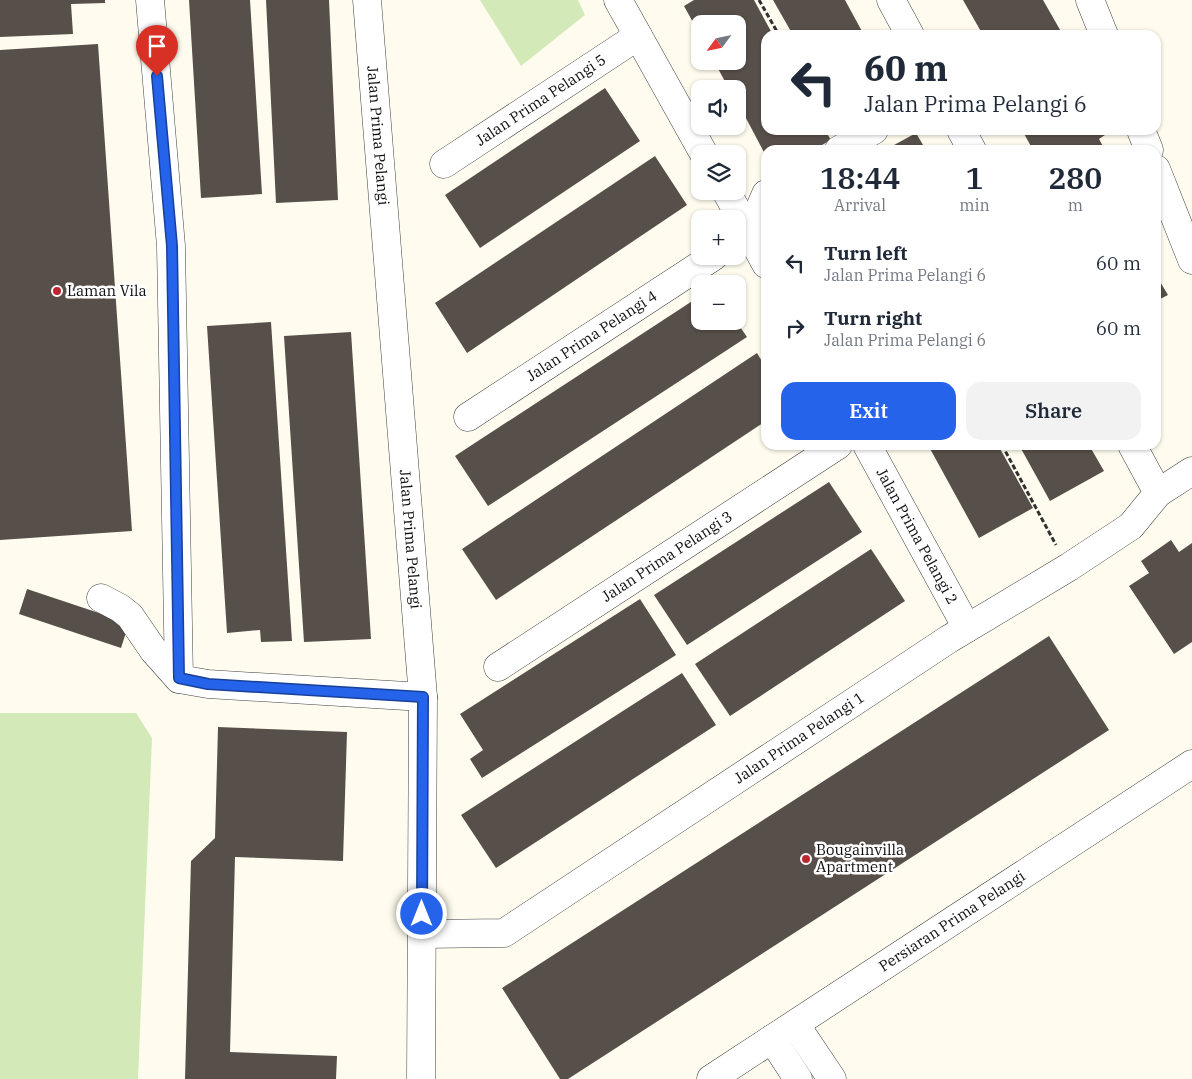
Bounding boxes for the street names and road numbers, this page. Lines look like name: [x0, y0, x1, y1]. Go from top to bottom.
street label: Jalan Prima Pelangi 5: [472, 50, 609, 150]
street label: Jalan Prima Pelangi: [363, 65, 393, 206]
street label: Jalan Prima Pelangi 4: [523, 286, 660, 385]
street label: Jalan Prima Pelangi 2: [872, 465, 962, 607]
street label: Jalan Prima Pelangi: [396, 469, 426, 610]
street label: Jalan Prima Pelangi 3: [598, 507, 736, 606]
street label: Jalan Prima Pelangi 1: [730, 688, 868, 787]
street label: Persiaran Prima Pelangi: [875, 866, 1029, 976]

